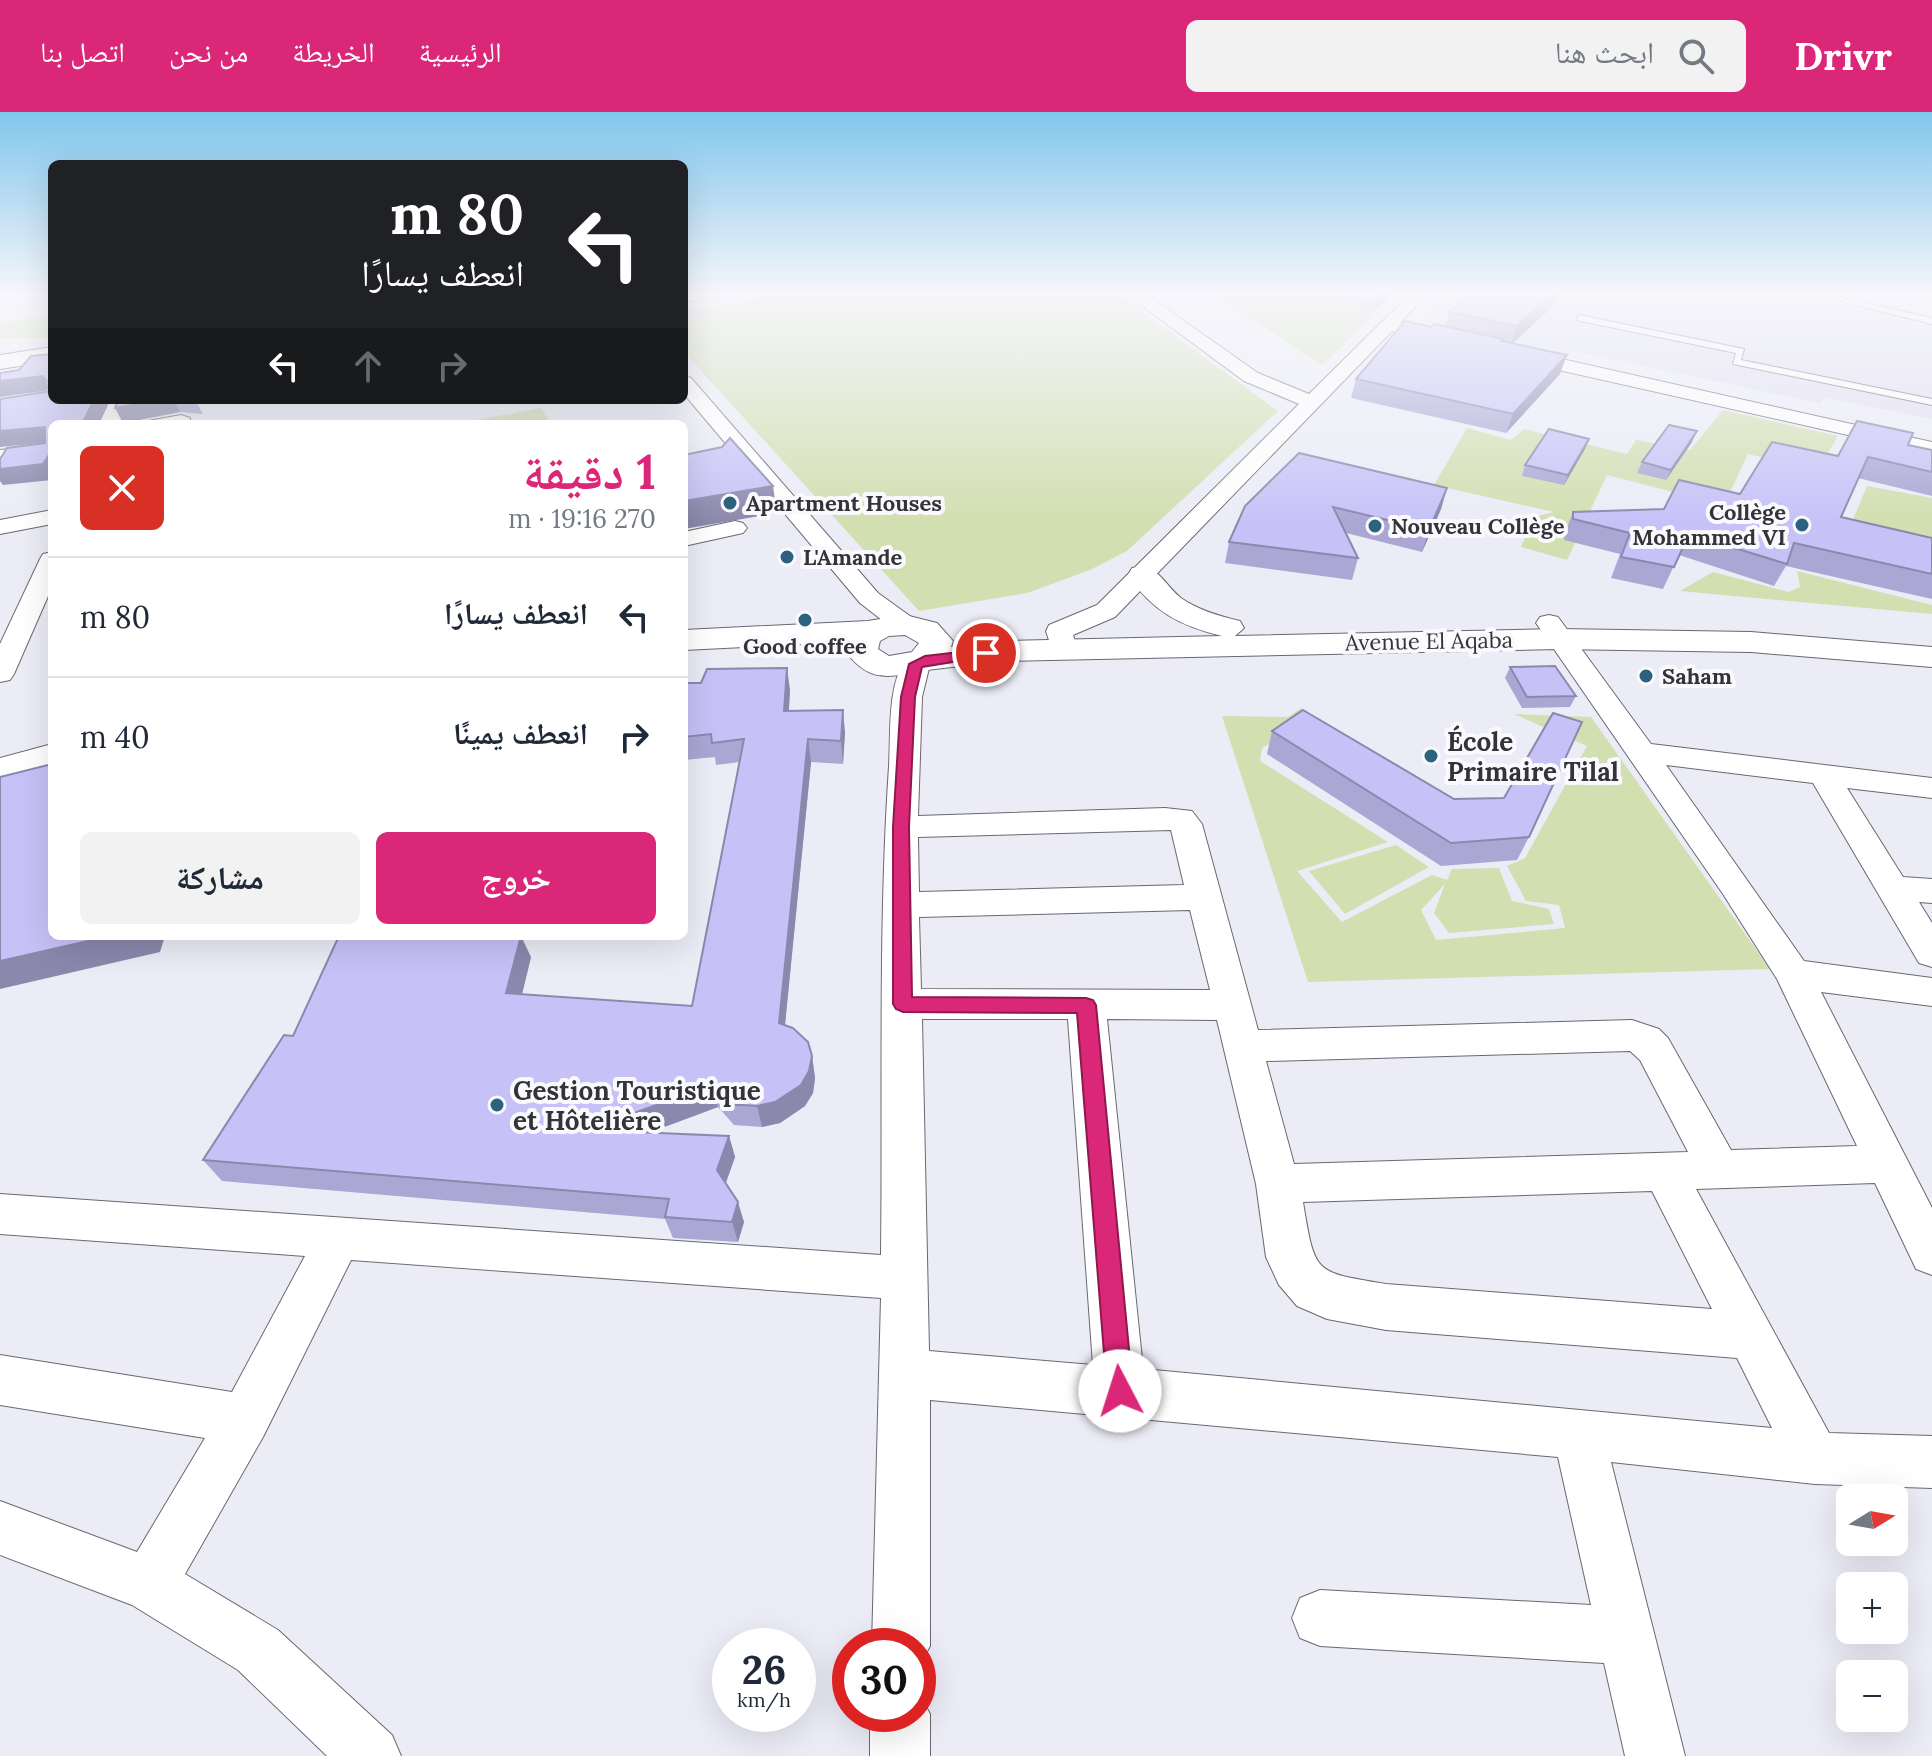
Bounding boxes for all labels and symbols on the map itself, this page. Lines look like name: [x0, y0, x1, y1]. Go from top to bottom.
place label: Apartment Houses: [746, 489, 942, 517]
marker: Apartment Houses: [721, 494, 739, 512]
place label: Collège Mohammed VI: [1632, 498, 1786, 551]
place label: Nouveau Collège: [1391, 512, 1565, 540]
marker: Collège Mohammed VI: [1793, 516, 1811, 534]
marker: Nouveau Collège: [1366, 517, 1384, 535]
place label: L'Amande: [803, 543, 903, 571]
marker: L'Amande: [778, 548, 796, 566]
marker: Good coffee: [796, 611, 814, 629]
pin: [952, 619, 1020, 687]
street label: Avenue El Aqaba: [1344, 626, 1513, 656]
place label: Good coffee: [743, 632, 867, 660]
place label: Saham: [1662, 662, 1732, 690]
marker: Saham: [1637, 667, 1655, 685]
place label: École Primaire Tilal: [1447, 725, 1619, 788]
marker: École Primaire Tilal: [1422, 747, 1440, 765]
place label: Gestion Touristique et Hôtelière: [513, 1074, 761, 1137]
marker: Gestion Touristique et Hôtelière: [488, 1096, 506, 1114]
position arrow: [1078, 1349, 1162, 1433]
north arrow: [1836, 1484, 1908, 1556]
speed limit sign: 30: [832, 1628, 936, 1732]

